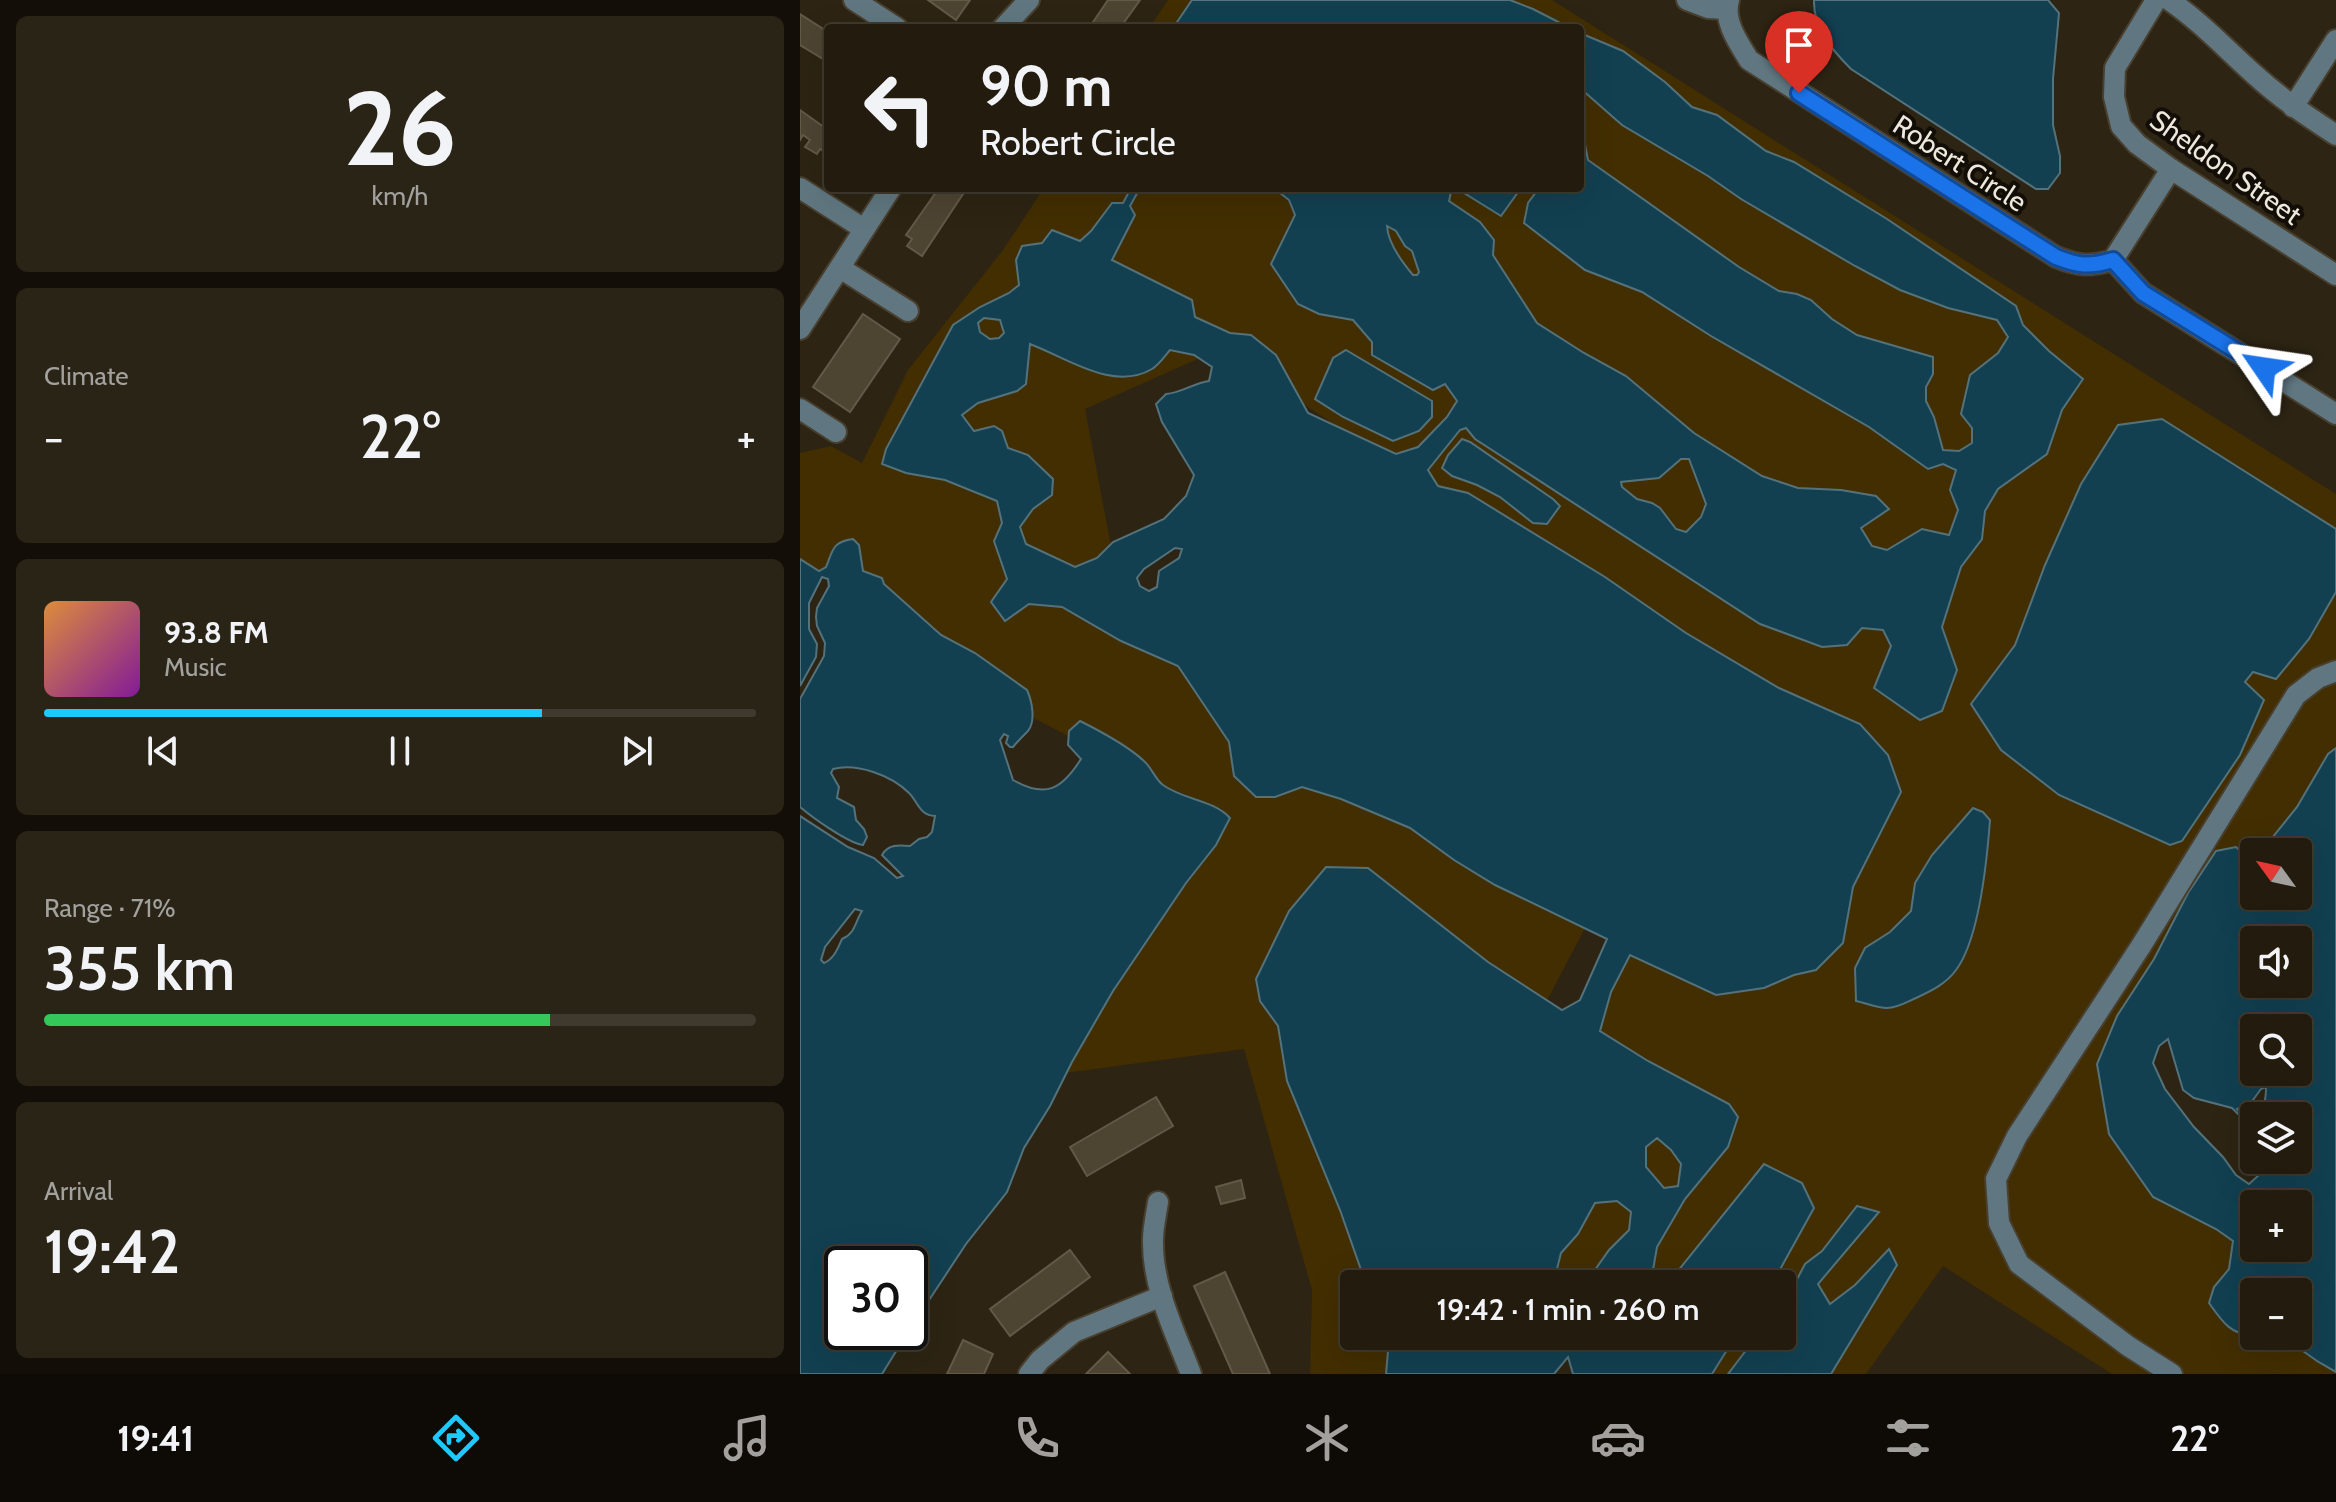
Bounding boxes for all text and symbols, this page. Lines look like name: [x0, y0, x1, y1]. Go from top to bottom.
pin: [1765, 11, 1833, 93]
icon: arrive: [1777, 23, 1821, 67]
text: 90 m: [980, 52, 1112, 120]
icon: left: [848, 56, 952, 160]
text: 26: [343, 65, 457, 191]
street label: Sheldon Street: [2144, 102, 2308, 232]
street label: Robert Circle: [1887, 107, 2033, 219]
text: Robert Circle: [980, 120, 1176, 164]
text: km/h: [372, 180, 428, 212]
position arrow: [2222, 326, 2306, 410]
text: Climate: [44, 360, 129, 392]
text: 22°: [360, 400, 440, 473]
text: −: [44, 411, 63, 464]
text: +: [737, 411, 756, 464]
text: 93.8 FM: [164, 614, 269, 651]
text: Music: [164, 651, 227, 683]
icon: previous: [141, 729, 185, 773]
icon: pause: [378, 729, 422, 773]
icon: next: [615, 729, 659, 773]
north arrow: [2240, 838, 2312, 910]
map controls: [2240, 838, 2312, 1350]
text: Range · 71%: [44, 892, 176, 924]
button: sound: [2240, 926, 2312, 998]
text: 355 km: [44, 932, 235, 1005]
button: search: [2240, 1014, 2312, 1086]
button: layers: [2240, 1102, 2312, 1174]
text: Arrival: [44, 1175, 113, 1207]
button: +: [2240, 1190, 2312, 1262]
text: 19:42: [44, 1215, 180, 1288]
speed limit sign: 30: [824, 1246, 928, 1350]
button: −: [2240, 1278, 2312, 1350]
text: 19:42 · 1 min · 260 m: [1437, 1291, 1699, 1328]
icon: directions: [428, 1410, 484, 1466]
icon: music: [719, 1410, 775, 1466]
icon: phone: [1009, 1410, 1065, 1466]
icon: climate: [1299, 1410, 1355, 1466]
icon: car: [1590, 1410, 1646, 1466]
icon: filters: [1880, 1410, 1936, 1466]
text: 19:41: [117, 1416, 194, 1460]
text: 22°: [2170, 1416, 2219, 1460]

